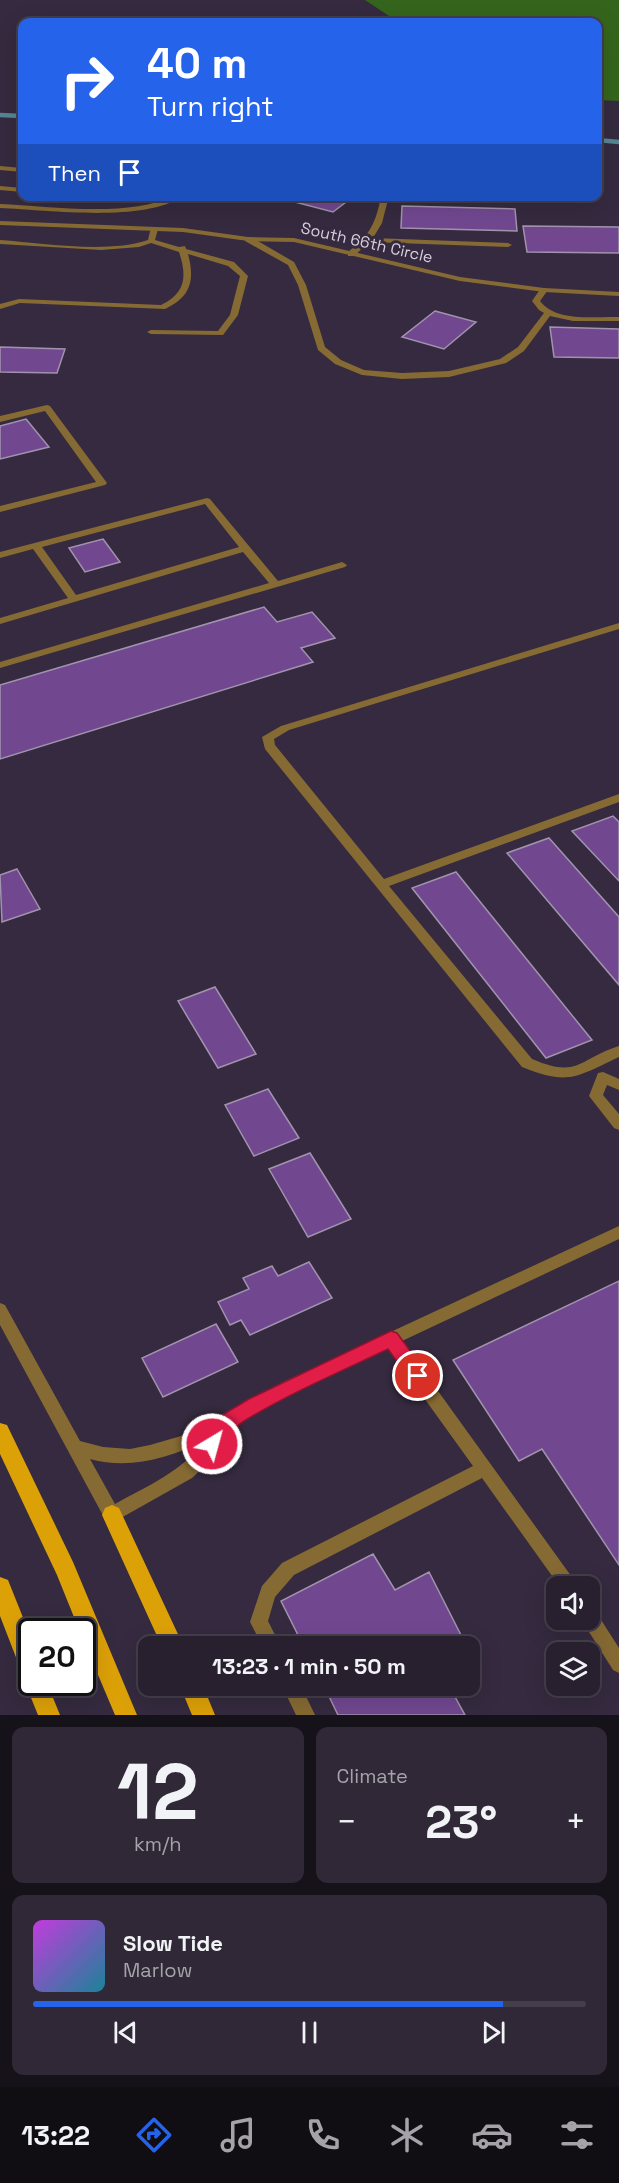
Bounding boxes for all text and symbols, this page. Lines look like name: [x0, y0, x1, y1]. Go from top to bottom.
text: 40 m: [147, 37, 247, 90]
icon: right: [48, 42, 126, 120]
text: Turn right: [147, 89, 274, 124]
icon: arrive: [113, 156, 146, 189]
text: Then: [48, 159, 101, 187]
street label: South 66th Circle: [299, 217, 435, 268]
pin: [392, 1350, 443, 1401]
icon: arrive: [401, 1359, 434, 1392]
position arrow: [180, 1412, 244, 1476]
map controls: [546, 1576, 600, 1696]
button: sound: [546, 1576, 600, 1630]
speed limit sign: 20: [18, 1618, 96, 1696]
button: layers: [546, 1642, 600, 1696]
text: 13:23 · 1 min · 50 m: [212, 1652, 406, 1680]
text: 12: [117, 1742, 199, 1842]
text: Climate: [337, 1763, 408, 1789]
text: 23°: [425, 1794, 497, 1851]
text: −: [337, 1801, 357, 1843]
text: +: [566, 1801, 586, 1843]
text: km/h: [134, 1831, 182, 1857]
text: Slow Tide: [123, 1929, 223, 1957]
text: Marlow: [123, 1957, 192, 1983]
icon: previous: [109, 2016, 142, 2049]
icon: pause: [293, 2016, 326, 2049]
icon: next: [477, 2016, 510, 2049]
icon: directions: [133, 2114, 175, 2156]
icon: music: [217, 2114, 259, 2156]
icon: phone: [302, 2114, 344, 2156]
icon: climate: [386, 2114, 428, 2156]
icon: car: [471, 2114, 513, 2156]
icon: filters: [556, 2114, 598, 2156]
text: 13:22: [21, 2118, 90, 2153]

